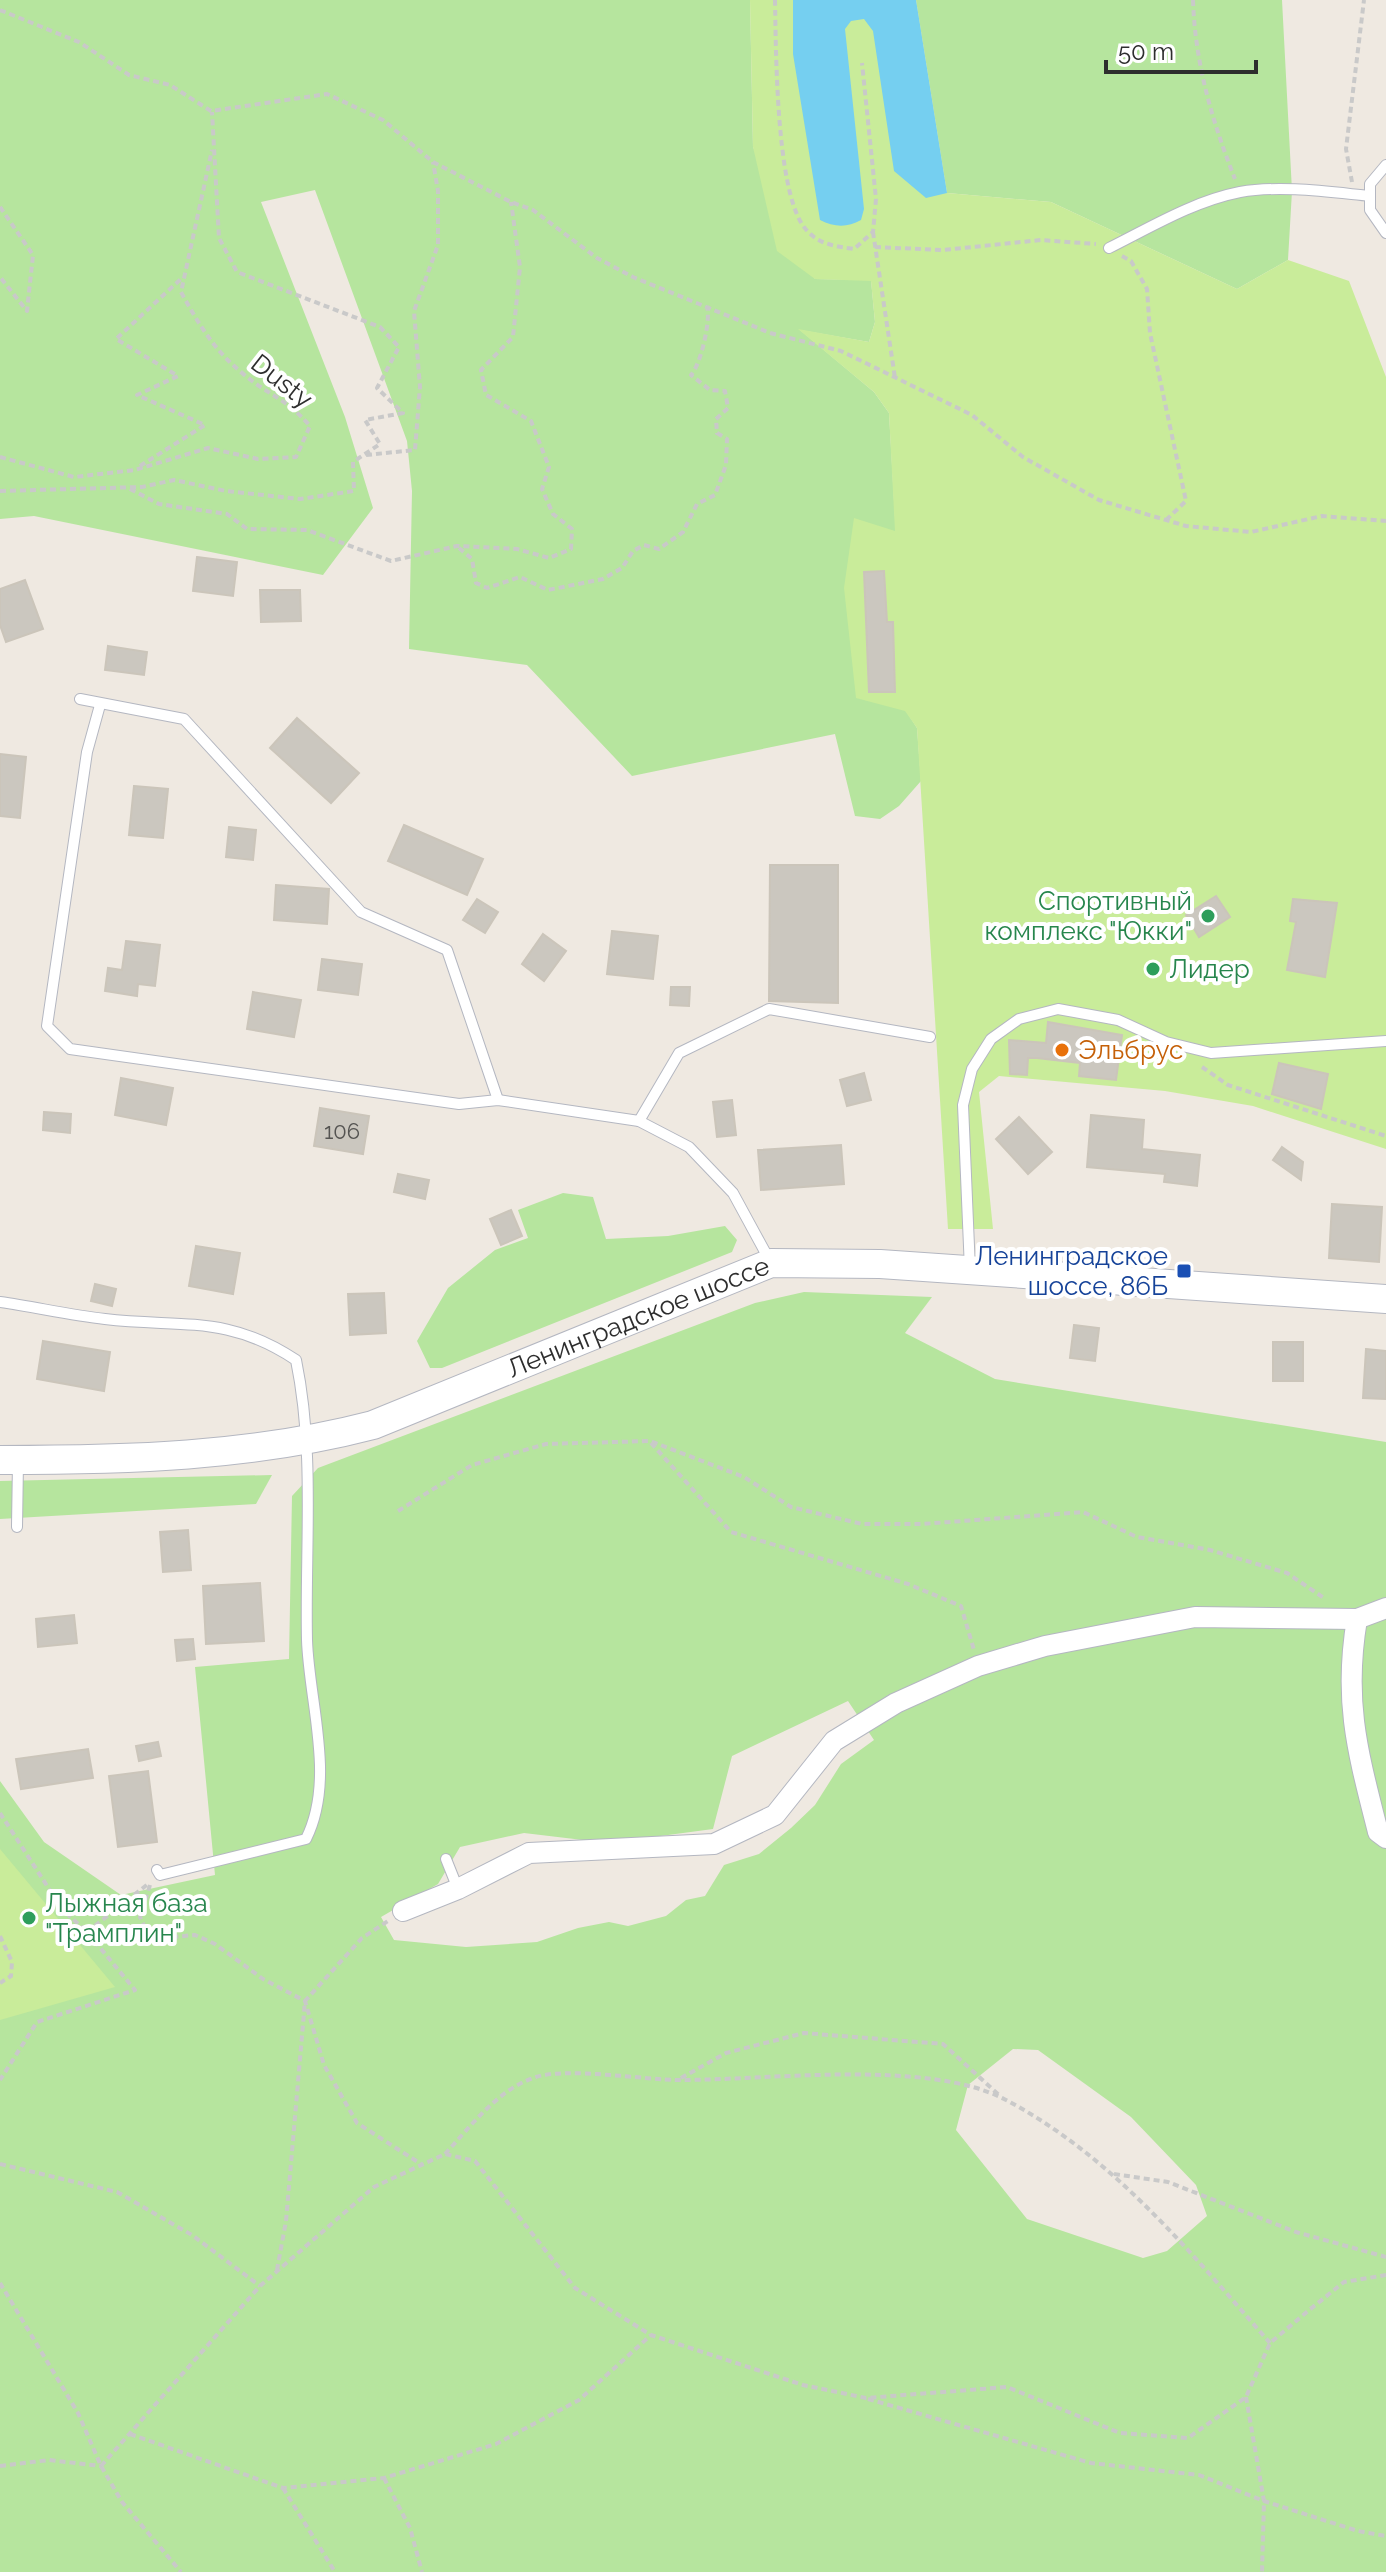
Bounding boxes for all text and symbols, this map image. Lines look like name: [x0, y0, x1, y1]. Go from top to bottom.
scale bar: [1106, 24, 1256, 74]
text: 50 m: [1118, 37, 1174, 66]
street label: Dusty: [245, 348, 319, 414]
place label: Спортивный комплекс "Юкки": [984, 886, 1192, 946]
marker: Спортивный комплекс "Юкки": [1199, 907, 1217, 925]
place label: Лидер: [1169, 954, 1250, 984]
marker: Лидер: [1144, 960, 1162, 978]
place label: Эльбрус: [1078, 1035, 1183, 1065]
marker: Эльбрус: [1053, 1041, 1071, 1059]
house number: 106: [324, 1118, 360, 1144]
place label: Ленинградское шоссе, 86Б: [974, 1241, 1168, 1301]
street label: Ленинградское шоссе: [503, 1250, 774, 1384]
marker: Ленинградское шоссе, 86Б: [1175, 1262, 1193, 1280]
place label: Лыжная база "Трамплин": [45, 1888, 208, 1948]
marker: Лыжная база "Трамплин": [20, 1909, 38, 1927]

